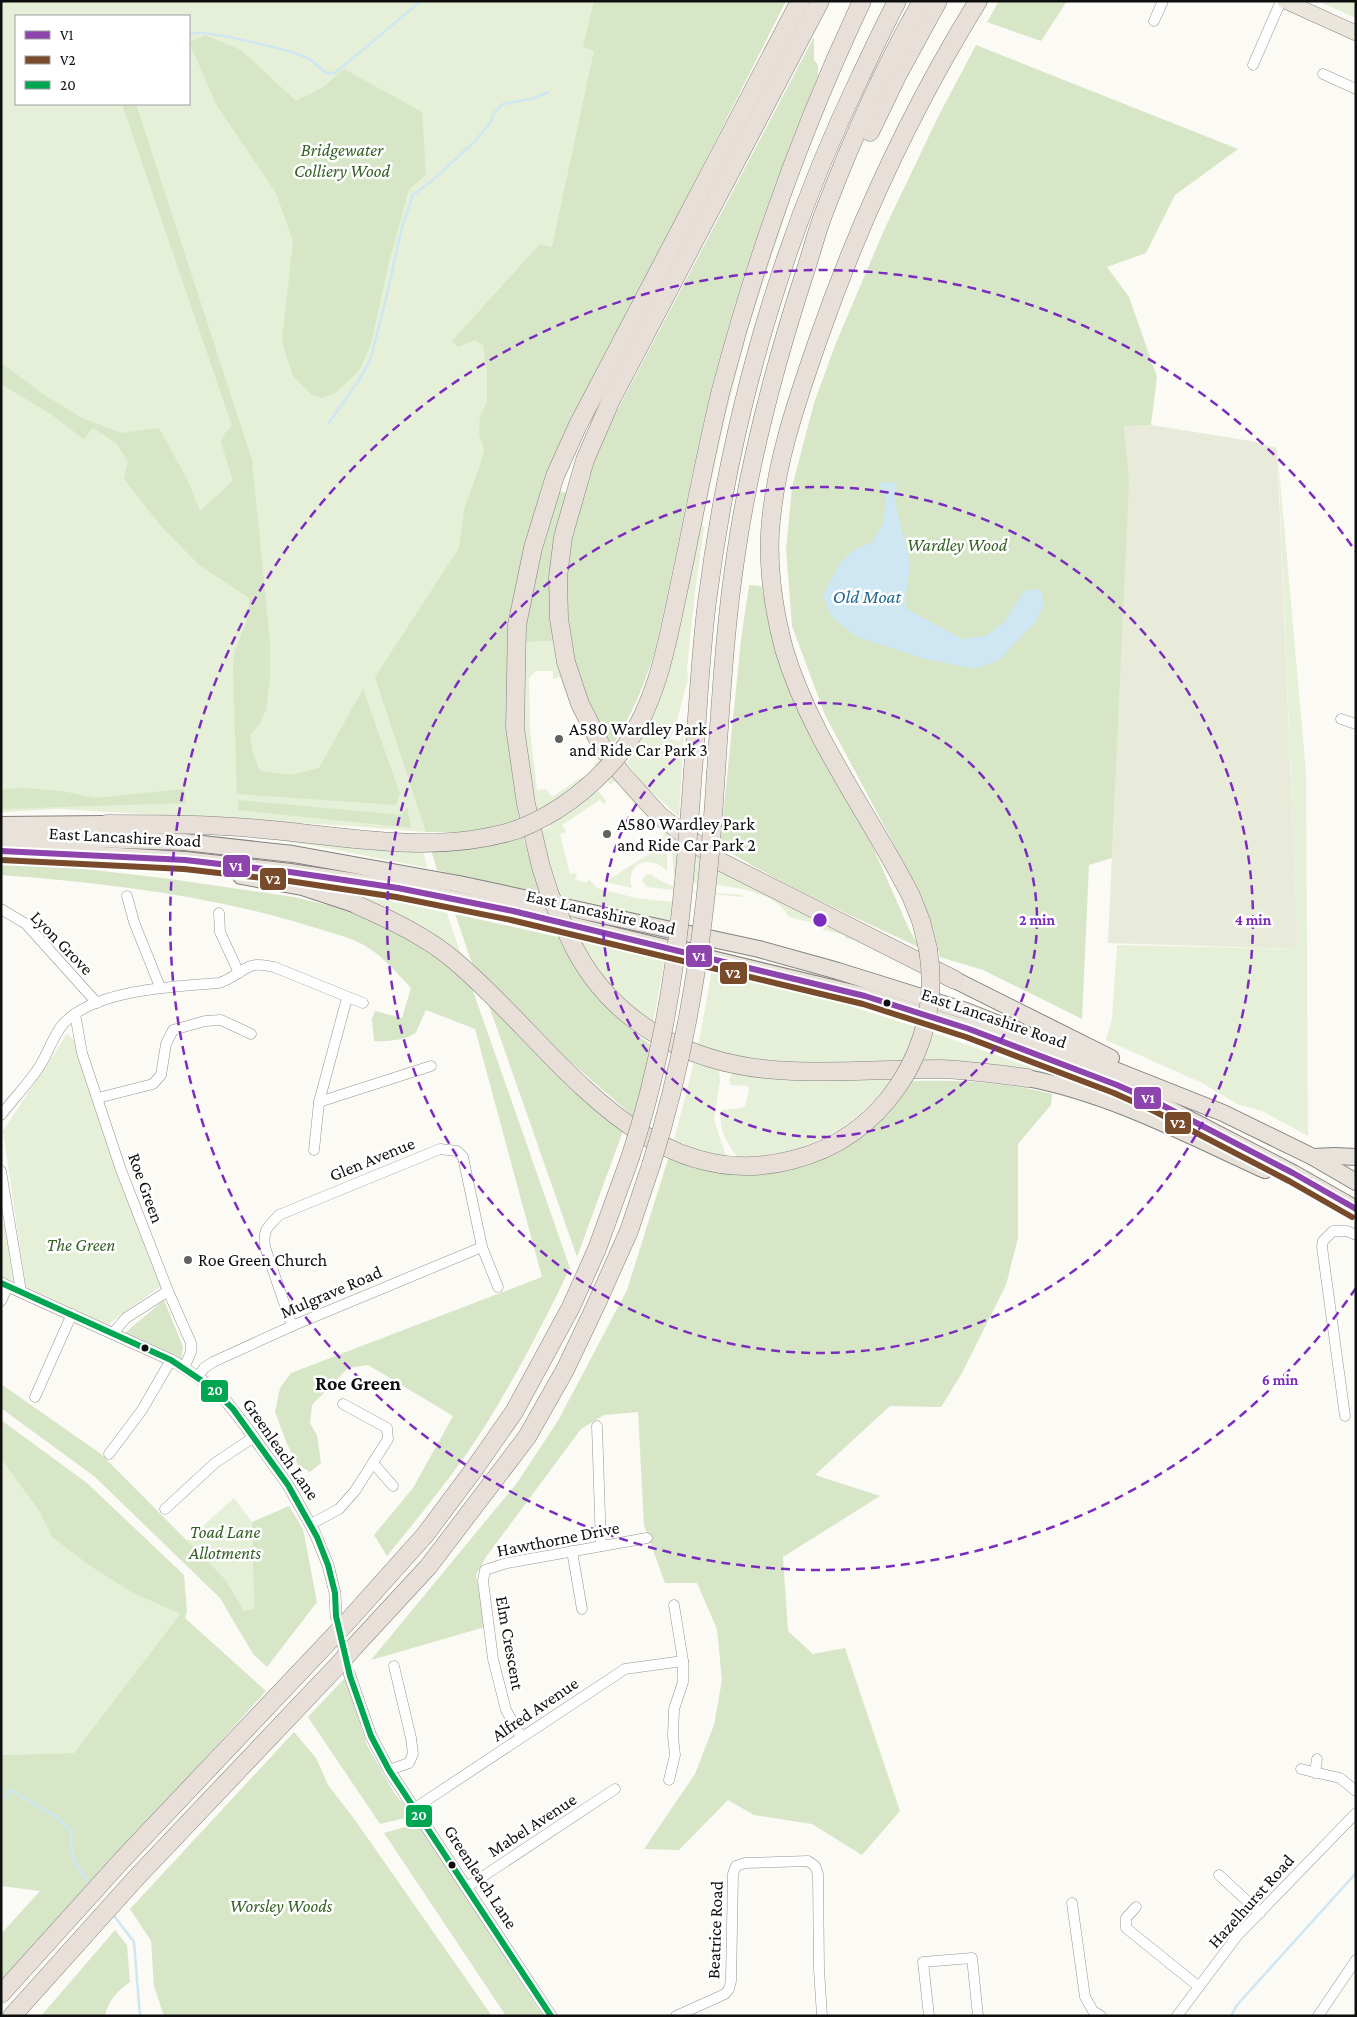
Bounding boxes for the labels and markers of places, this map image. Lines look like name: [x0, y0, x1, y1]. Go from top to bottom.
place label: A580 Wardley Park and Ride Car Park 3: [569, 719, 708, 760]
marker: A580 Wardley Park and Ride Car Park 3: [553, 733, 565, 745]
place label: A580 Wardley Park and Ride Car Park 2: [617, 814, 756, 855]
marker: A580 Wardley Park and Ride Car Park 2: [601, 828, 613, 840]
centre of rings: [811, 911, 829, 929]
unlabelled marker: [882, 998, 892, 1008]
place label: Roe Green Church: [198, 1250, 327, 1270]
marker: Roe Green Church: [182, 1254, 194, 1266]
unlabelled marker: [140, 1343, 150, 1353]
unlabelled marker: [447, 1860, 457, 1870]

